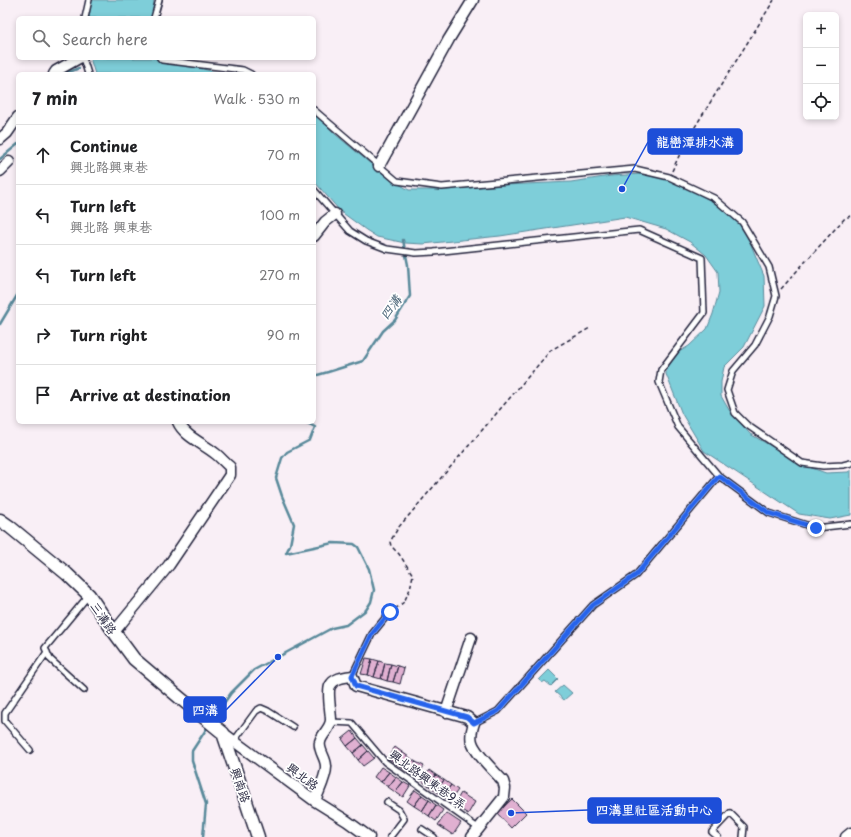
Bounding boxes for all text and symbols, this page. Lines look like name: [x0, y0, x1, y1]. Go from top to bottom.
map controls: [803, 12, 839, 120]
button: +: [803, 12, 839, 48]
search box: [16, 16, 316, 60]
icon: search: [30, 27, 52, 49]
text: Search here: [62, 27, 148, 50]
button: −: [803, 48, 839, 84]
button: locate: [803, 84, 839, 120]
text: 7 min: [32, 85, 78, 111]
text: Walk · 530 m: [213, 89, 300, 108]
callout: 龍巒潭排水溝: [648, 129, 742, 154]
text: 龍巒潭排水溝: [656, 132, 734, 151]
text: Continue: [70, 134, 138, 157]
icon: ahead: [32, 144, 54, 166]
text: 70 m: [267, 145, 300, 164]
text: 興北路興東巷: [70, 157, 148, 176]
text: Turn left: [70, 194, 136, 217]
icon: left: [32, 204, 54, 226]
text: 100 m: [260, 205, 300, 224]
text: 興北路 興東巷: [70, 217, 152, 236]
text: Turn left: [70, 263, 136, 286]
icon: left: [32, 264, 54, 286]
text: 270 m: [259, 265, 300, 284]
water label: 四溝: [375, 290, 406, 323]
text: Turn right: [70, 323, 147, 346]
icon: right: [32, 324, 54, 346]
text: 90 m: [267, 325, 300, 344]
text: Arrive at destination: [70, 383, 231, 406]
icon: arrive: [32, 384, 54, 406]
route end: [807, 519, 825, 537]
street label: 三溝路: [86, 598, 122, 638]
route start: [381, 603, 399, 621]
callout: 四溝: [184, 697, 226, 722]
text: 四溝: [192, 700, 218, 719]
street label: 興北路興東巷9弄: [386, 745, 470, 813]
street label: 興北路: [283, 758, 323, 794]
street label: 興南路: [227, 765, 255, 805]
callout: 四溝里社區活動中心: [588, 798, 721, 823]
text: 四溝里社區活動中心: [595, 800, 713, 819]

